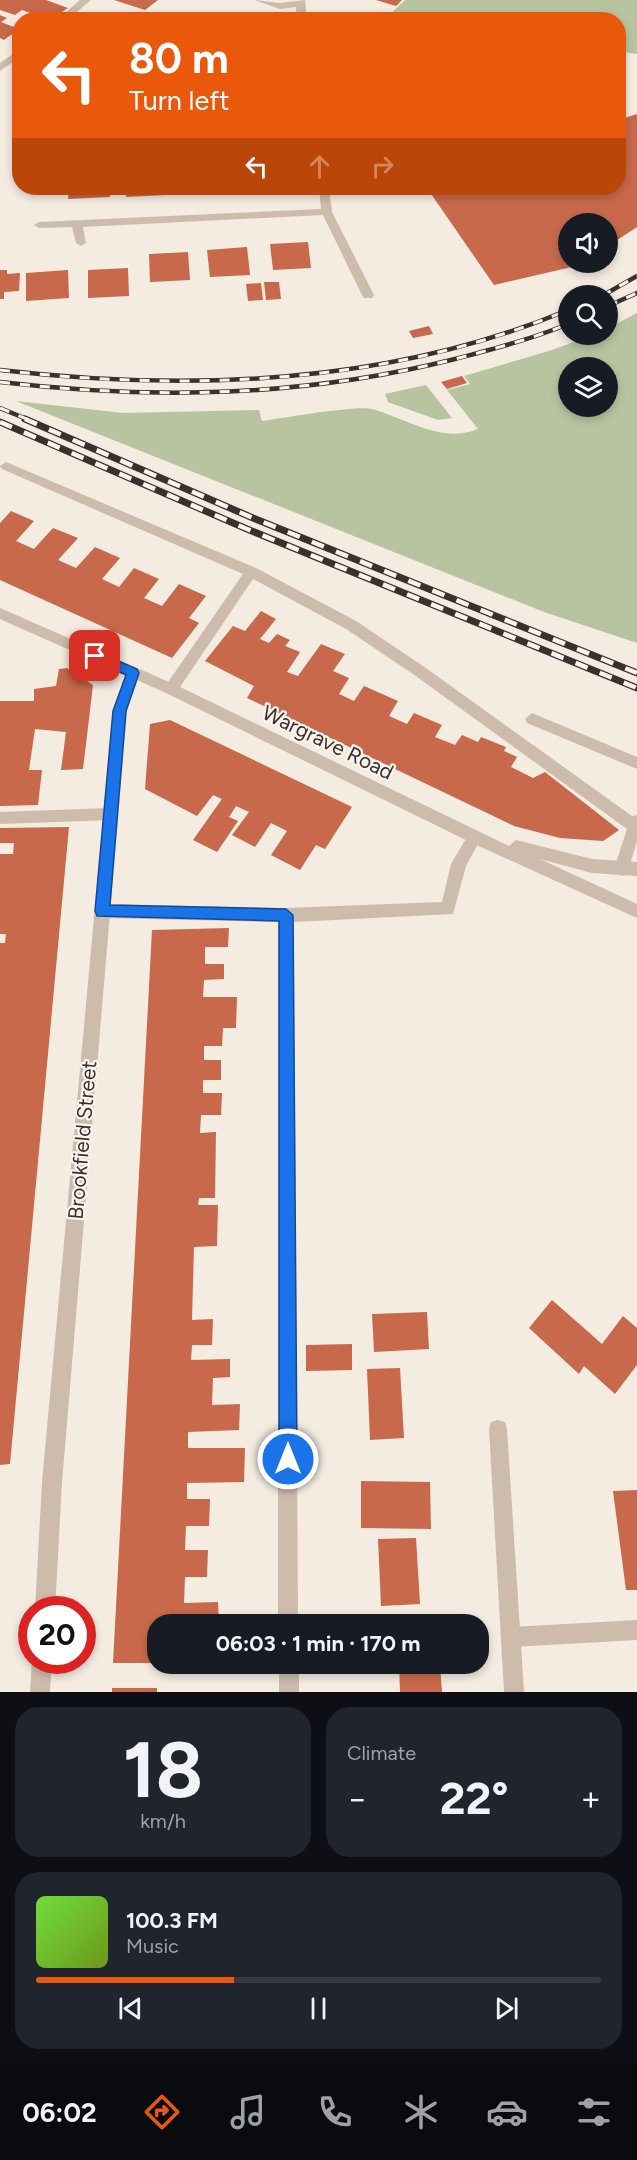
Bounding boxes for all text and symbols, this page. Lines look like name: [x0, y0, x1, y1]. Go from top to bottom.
text: 80 m: [129, 33, 229, 84]
icon: left: [30, 36, 108, 114]
text: Turn left: [129, 84, 229, 117]
icon: left: [240, 150, 273, 183]
icon: ahead: [303, 150, 336, 183]
icon: right: [366, 150, 399, 183]
map controls: [558, 213, 618, 417]
button: sound: [558, 213, 618, 273]
button: search: [558, 285, 618, 345]
button: layers: [558, 357, 618, 417]
pin: [69, 630, 120, 681]
icon: arrive: [78, 639, 111, 672]
street label: Wargrave Road: [258, 699, 398, 785]
street label: Brookfield Street: [63, 1059, 101, 1221]
position arrow: [256, 1427, 320, 1491]
speed limit sign: 20: [18, 1596, 96, 1674]
text: 06:03 · 1 min · 170 m: [216, 1630, 420, 1657]
text: 18: [123, 1723, 203, 1817]
text: Climate: [347, 1741, 416, 1765]
text: 22°: [439, 1771, 509, 1825]
text: −: [347, 1779, 368, 1818]
text: +: [580, 1779, 601, 1818]
text: km/h: [140, 1809, 186, 1833]
text: 100.3 FM: [126, 1907, 218, 1934]
text: Music: [126, 1934, 179, 1958]
icon: previous: [114, 1992, 147, 2025]
icon: pause: [302, 1992, 335, 2025]
icon: next: [490, 1992, 523, 2025]
icon: directions: [141, 2091, 183, 2133]
icon: music: [227, 2091, 269, 2133]
icon: phone: [314, 2091, 356, 2133]
icon: climate: [400, 2091, 442, 2133]
icon: car: [486, 2091, 528, 2133]
icon: filters: [573, 2091, 615, 2133]
text: 06:02: [22, 2096, 97, 2129]

